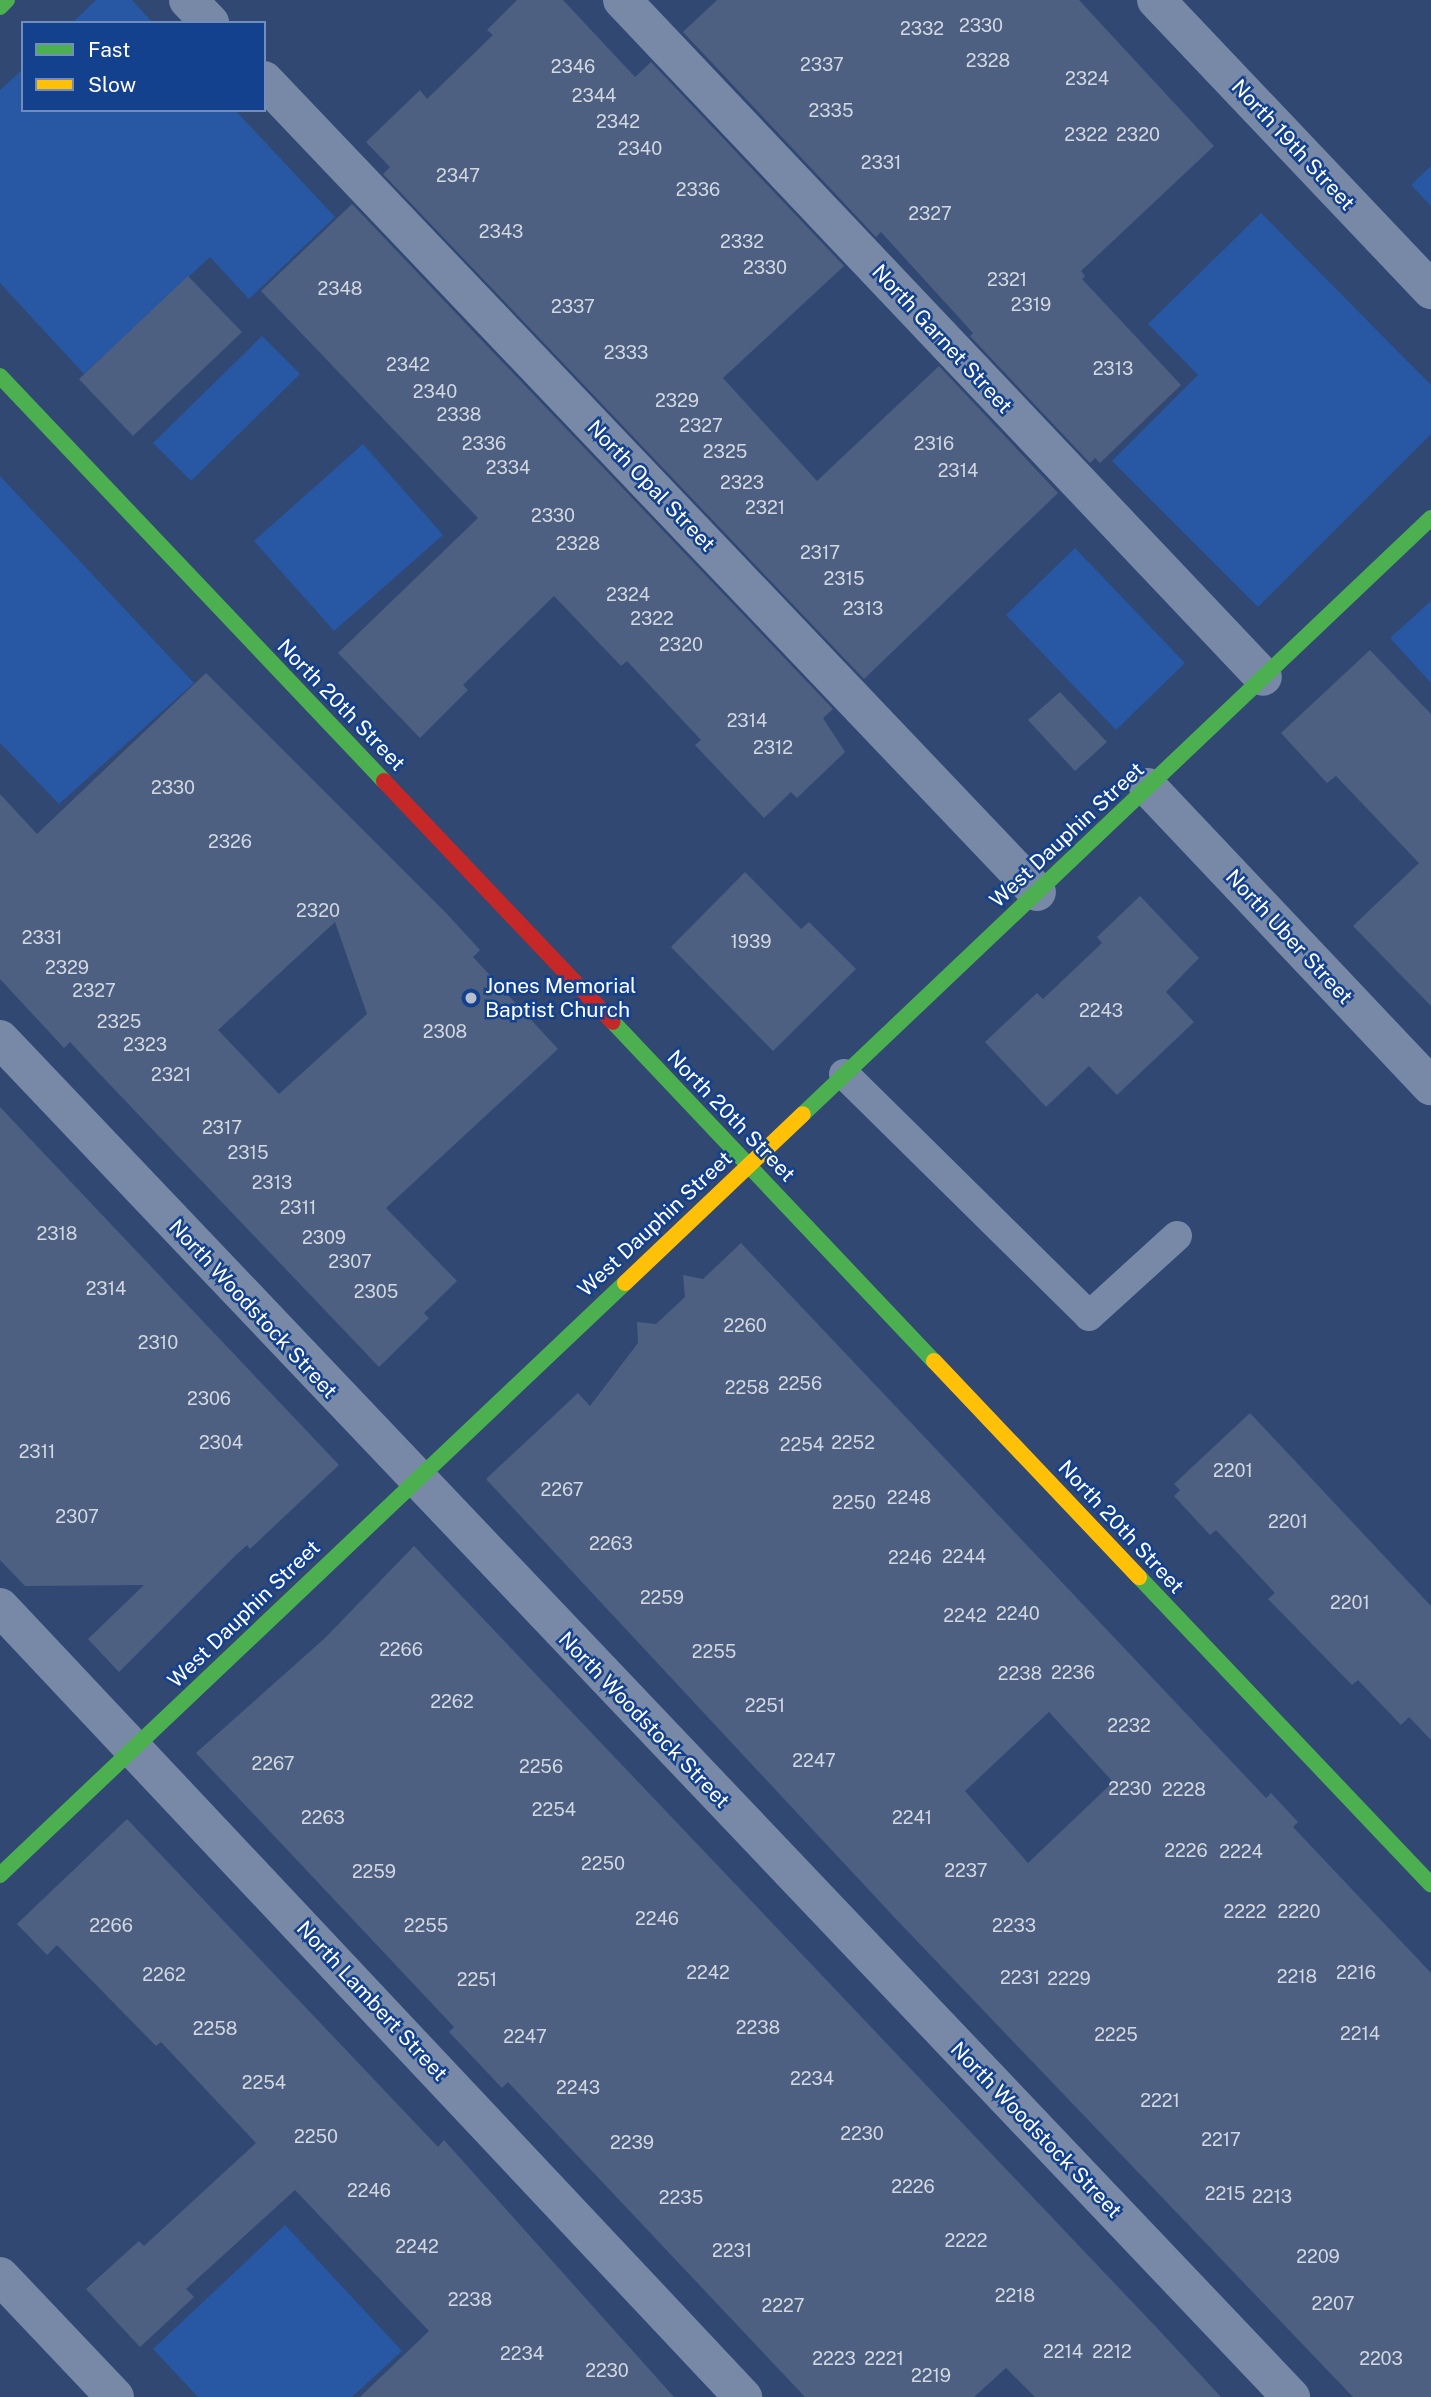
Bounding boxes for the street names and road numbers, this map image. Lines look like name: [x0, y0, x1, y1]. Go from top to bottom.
street label: North 19th Street: [1226, 75, 1360, 215]
street label: North Garnet Street: [867, 259, 1017, 419]
street label: North Opal Street: [582, 415, 720, 557]
street label: North 20th Street: [272, 634, 410, 776]
street label: West Dauphin Street: [985, 757, 1149, 913]
street label: North Uber Street: [1220, 865, 1358, 1009]
street label: North 20th Street: [662, 1045, 800, 1187]
street label: West Dauphin Street: [573, 1146, 737, 1302]
street label: North Woodstock Street: [163, 1214, 343, 1404]
street label: North 20th Street: [1053, 1455, 1189, 1599]
street label: West Dauphin Street: [163, 1535, 325, 1693]
street label: North Woodstock Street: [553, 1626, 735, 1814]
street label: North Lambert Street: [291, 1916, 453, 2086]
street label: North Woodstock Street: [945, 2036, 1127, 2224]

